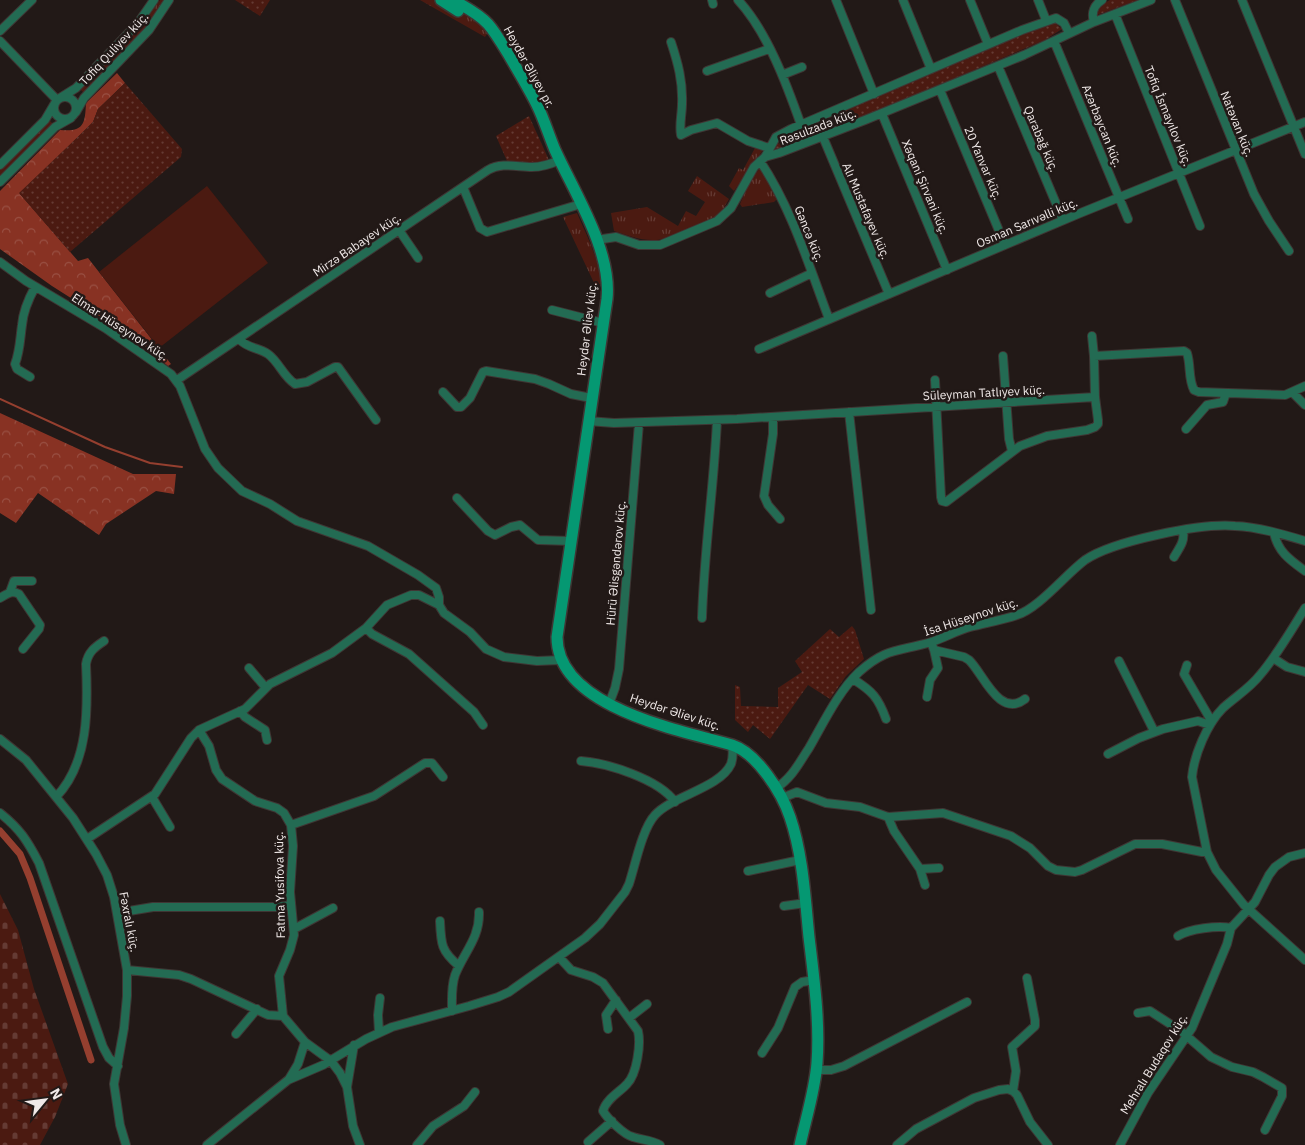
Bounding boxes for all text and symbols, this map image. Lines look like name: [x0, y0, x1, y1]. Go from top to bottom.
street label: Tofiq Quliyev küç.: [76, 9, 151, 88]
street label: Heydər Əliyev pr.: [501, 23, 558, 110]
street label: Tofiq İsmayılov küç.: [1142, 64, 1195, 168]
street label: Azərbaycan küç.: [1079, 82, 1126, 169]
street label: Natəvan küç.: [1217, 89, 1257, 159]
street label: Qarabağ küç.: [1021, 103, 1062, 174]
street label: Rəsulzadə küç.: [777, 105, 858, 148]
street label: 20 Yanvar küç.: [961, 124, 1006, 202]
street label: Xəqani Şirvani küç.: [899, 137, 952, 236]
street label: Alı Mustafayev küç.: [839, 160, 894, 261]
street label: Osman Sarıvəlli küç.: [974, 194, 1080, 251]
street label: Gəncə küç.: [791, 203, 828, 264]
street label: Mirzə Babayev küç.: [310, 210, 404, 280]
street label: Heydər Əliev küç.: [573, 281, 600, 377]
street label: Elmar Hüseynov küç.: [69, 290, 172, 364]
street label: Süleyman Tatlıyev küç.: [922, 382, 1046, 403]
street label: Hürü Əlisgəndərov küç.: [603, 500, 628, 626]
street label: İsa Hüseynov küç.: [922, 594, 1020, 639]
street label: Heydər Əliev küç.: [628, 690, 722, 733]
street label: Fatma Yusifova küç.: [271, 831, 288, 939]
street label: Fəxralı küç.: [116, 890, 143, 953]
street label: Mehralı Budaqov küç.: [1117, 1011, 1191, 1117]
north arrow: [20, 1075, 70, 1125]
text: N: [46, 1085, 67, 1102]

